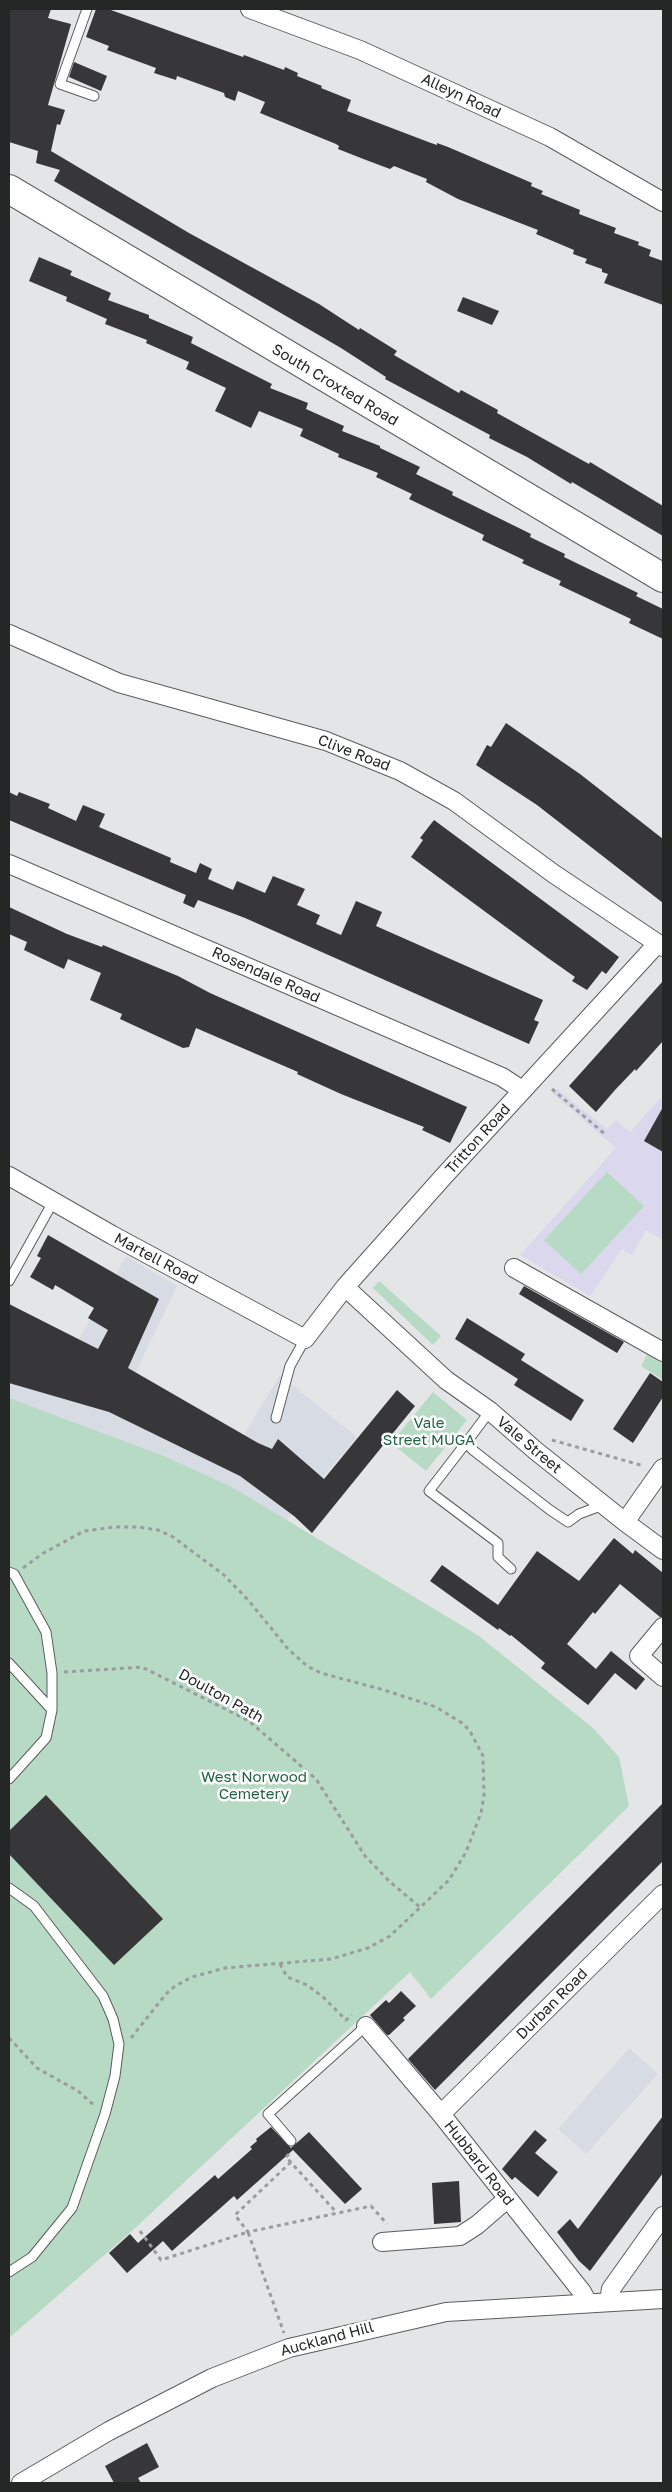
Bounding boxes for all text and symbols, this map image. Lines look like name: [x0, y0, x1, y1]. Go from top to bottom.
street label: Alleyn Road: [418, 70, 504, 122]
street label: South Croxted Road: [269, 340, 401, 430]
street label: Clive Road: [315, 731, 393, 775]
street label: Rosendale Road: [209, 943, 323, 1007]
street label: Tritton Road: [442, 1100, 514, 1178]
street label: Martell Road: [111, 1229, 201, 1289]
street label: Vale Street: [493, 1413, 565, 1477]
park label: Vale Street MUGA: [383, 1414, 475, 1449]
street label: Doulton Path: [175, 1665, 267, 1727]
park label: West Norwood Cemetery: [201, 1768, 307, 1803]
street label: Durban Road: [513, 1965, 591, 2043]
street label: Hubbard Road: [440, 2117, 518, 2209]
street label: Auckland Hill: [278, 2318, 376, 2360]

